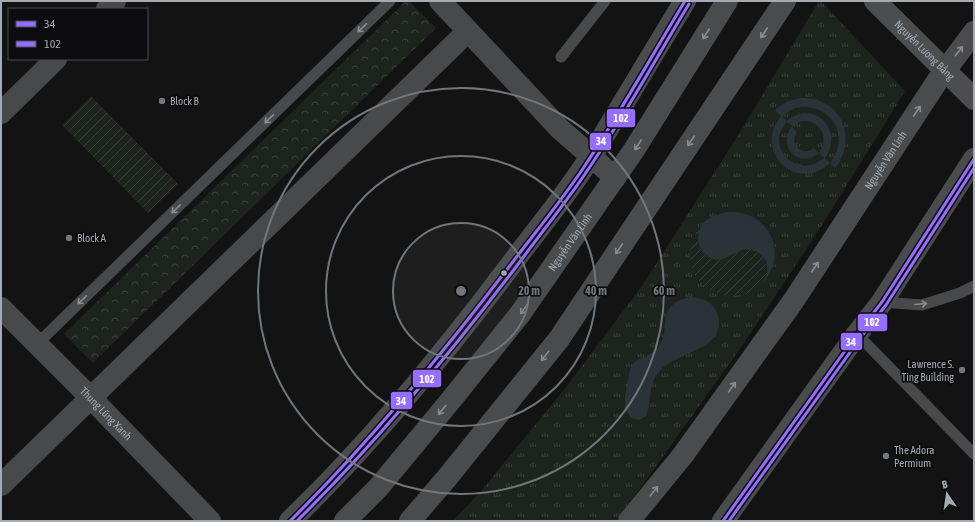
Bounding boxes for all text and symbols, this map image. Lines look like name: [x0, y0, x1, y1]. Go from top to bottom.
legend: [8, 8, 148, 60]
text: 34: [44, 17, 56, 31]
street label: Nguyễn Lương Bằng: [892, 18, 957, 83]
one-way arrow: [357, 23, 367, 33]
one-way arrow: [702, 28, 710, 39]
one-way arrow: [759, 28, 768, 39]
text: 102: [44, 37, 61, 51]
one-way arrow: [955, 45, 964, 56]
place label: Block B: [170, 95, 200, 107]
marker: Block B: [157, 96, 167, 106]
one-way arrow: [913, 106, 921, 117]
line badge: 102: [606, 108, 636, 128]
text: 102: [613, 112, 629, 124]
one-way arrow: [264, 114, 274, 123]
street label: Nguyễn Văn Linh: [862, 129, 909, 192]
line badge: 34: [589, 132, 612, 151]
text: 34: [596, 135, 606, 147]
one-way arrow: [687, 136, 695, 147]
one-way arrow: [633, 139, 642, 150]
one-way arrow: [171, 204, 181, 214]
street label: Nguyễn Văn Linh: [546, 211, 594, 273]
place label: Block A: [77, 232, 107, 244]
marker: Block A: [64, 233, 74, 243]
one-way arrow: [615, 244, 623, 255]
one-way arrow: [811, 262, 819, 273]
unlabelled marker: [499, 268, 509, 278]
centre of rings: [454, 284, 468, 298]
text: 20 m: [518, 284, 540, 298]
text: 40 m: [584, 284, 607, 298]
text: 60 m: [653, 284, 675, 298]
one-way arrow: [77, 295, 87, 304]
one-way arrow: [914, 300, 927, 307]
one-way arrow: [519, 303, 528, 314]
line badge: 102: [857, 313, 888, 332]
text: 102: [864, 316, 880, 328]
line badge: 34: [840, 332, 863, 351]
text: 34: [846, 336, 856, 348]
one-way arrow: [541, 351, 549, 362]
place label: Lawrence S. Ting Building: [902, 358, 954, 383]
marker: Lawrence S. Ting Building: [957, 365, 967, 375]
line badge: 102: [412, 369, 442, 388]
text: 102: [419, 373, 435, 385]
one-way arrow: [728, 382, 736, 393]
street label: Thung Lũng Xanh: [78, 385, 134, 443]
line badge: 34: [390, 391, 413, 410]
text: 34: [396, 395, 406, 407]
one-way arrow: [438, 405, 447, 416]
place label: The Adora Permium: [894, 444, 934, 469]
marker: The Adora Permium: [881, 451, 891, 461]
north arrow: [927, 474, 967, 514]
text: B: [941, 478, 949, 491]
one-way arrow: [649, 485, 658, 496]

